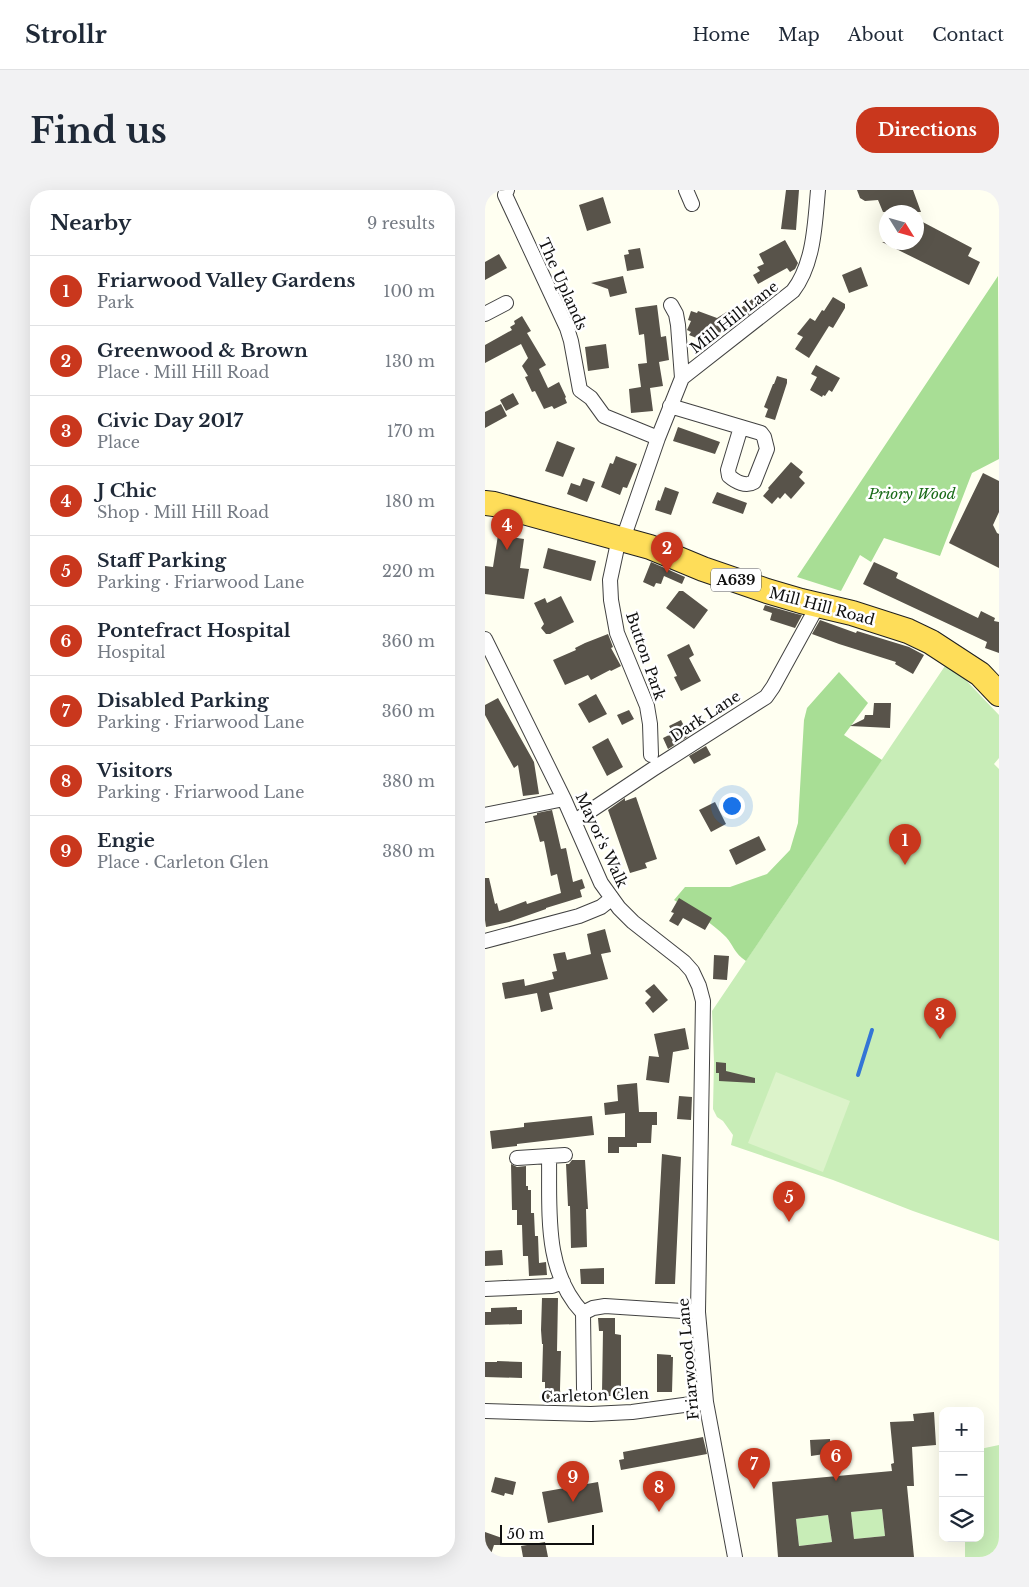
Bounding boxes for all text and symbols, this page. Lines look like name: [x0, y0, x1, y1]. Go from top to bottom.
text: Strollr: [25, 20, 107, 49]
text: Home: [692, 24, 750, 46]
text: Map: [778, 24, 820, 46]
text: About: [848, 24, 904, 46]
text: Contact: [932, 24, 1004, 46]
button: Directions: [856, 107, 999, 153]
text: Find us: [30, 109, 167, 152]
north arrow: [879, 205, 924, 250]
text: Nearby: [50, 210, 131, 236]
text: 9 results: [367, 213, 435, 233]
street label: The Uplands: [534, 235, 592, 333]
text: Friarwood Valley Gardens: [97, 269, 355, 292]
street label: Mill Hill Lane: [686, 277, 782, 357]
text: 1: [63, 281, 69, 301]
text: 100 m: [383, 281, 435, 301]
text: Park: [97, 292, 134, 312]
text: Greenwood & Brown: [97, 339, 308, 362]
text: 2: [61, 351, 71, 371]
text: 130 m: [385, 351, 435, 371]
text: Place · Mill Hill Road: [97, 362, 269, 382]
text: Civic Day 2017: [97, 409, 243, 432]
text: 3: [61, 421, 71, 441]
text: 170 m: [387, 421, 435, 441]
text: Place: [97, 432, 140, 452]
text: J Chic: [97, 479, 157, 502]
park label: Priory Wood: [867, 484, 956, 503]
text: 4: [61, 491, 71, 511]
text: 180 m: [385, 491, 435, 511]
text: Shop · Mill Hill Road: [97, 502, 269, 522]
pin: 4: [491, 509, 523, 550]
pin: 2: [651, 532, 683, 573]
text: Staff Parking: [97, 549, 226, 572]
text: 5: [61, 561, 71, 581]
text: 220 m: [382, 561, 435, 581]
road number: A639: [711, 568, 761, 592]
text: Parking · Friarwood Lane: [97, 572, 304, 592]
street label: Mill Hill Road: [767, 583, 877, 629]
street label: Button Park: [622, 609, 670, 703]
text: Pontefract Hospital: [97, 619, 291, 642]
text: 6: [61, 631, 71, 651]
text: 360 m: [382, 631, 435, 651]
text: Hospital: [97, 642, 166, 662]
street label: Dark Lane: [666, 686, 744, 746]
text: Disabled Parking: [97, 689, 269, 712]
text: 7: [62, 701, 70, 721]
text: 360 m: [382, 701, 435, 721]
text: Parking · Friarwood Lane: [97, 712, 304, 732]
text: Visitors: [97, 759, 173, 782]
text: 8: [61, 771, 71, 791]
text: 380 m: [382, 771, 435, 791]
text: Parking · Friarwood Lane: [97, 782, 304, 802]
street label: Mayor's Walk: [572, 789, 633, 891]
your location: [719, 793, 745, 819]
pin: 1: [889, 824, 921, 865]
text: Engie: [97, 829, 155, 852]
text: 9: [61, 841, 71, 861]
text: 380 m: [382, 841, 435, 861]
text: Place · Carleton Glen: [97, 852, 269, 872]
pin: 3: [924, 998, 956, 1039]
pin: 5: [773, 1181, 805, 1222]
street label: Friarwood Lane: [673, 1297, 703, 1421]
street label: Carleton Glen: [541, 1384, 649, 1406]
map controls: [939, 1407, 984, 1542]
button: +: [939, 1407, 984, 1452]
pin: 6: [820, 1440, 852, 1481]
pin: 7: [738, 1448, 770, 1489]
button: −: [939, 1452, 984, 1497]
pin: 9: [557, 1461, 589, 1502]
pin: 8: [643, 1471, 675, 1512]
button: layers: [939, 1497, 984, 1542]
scale bar: [500, 1522, 594, 1545]
text: 50 m: [507, 1525, 544, 1543]

